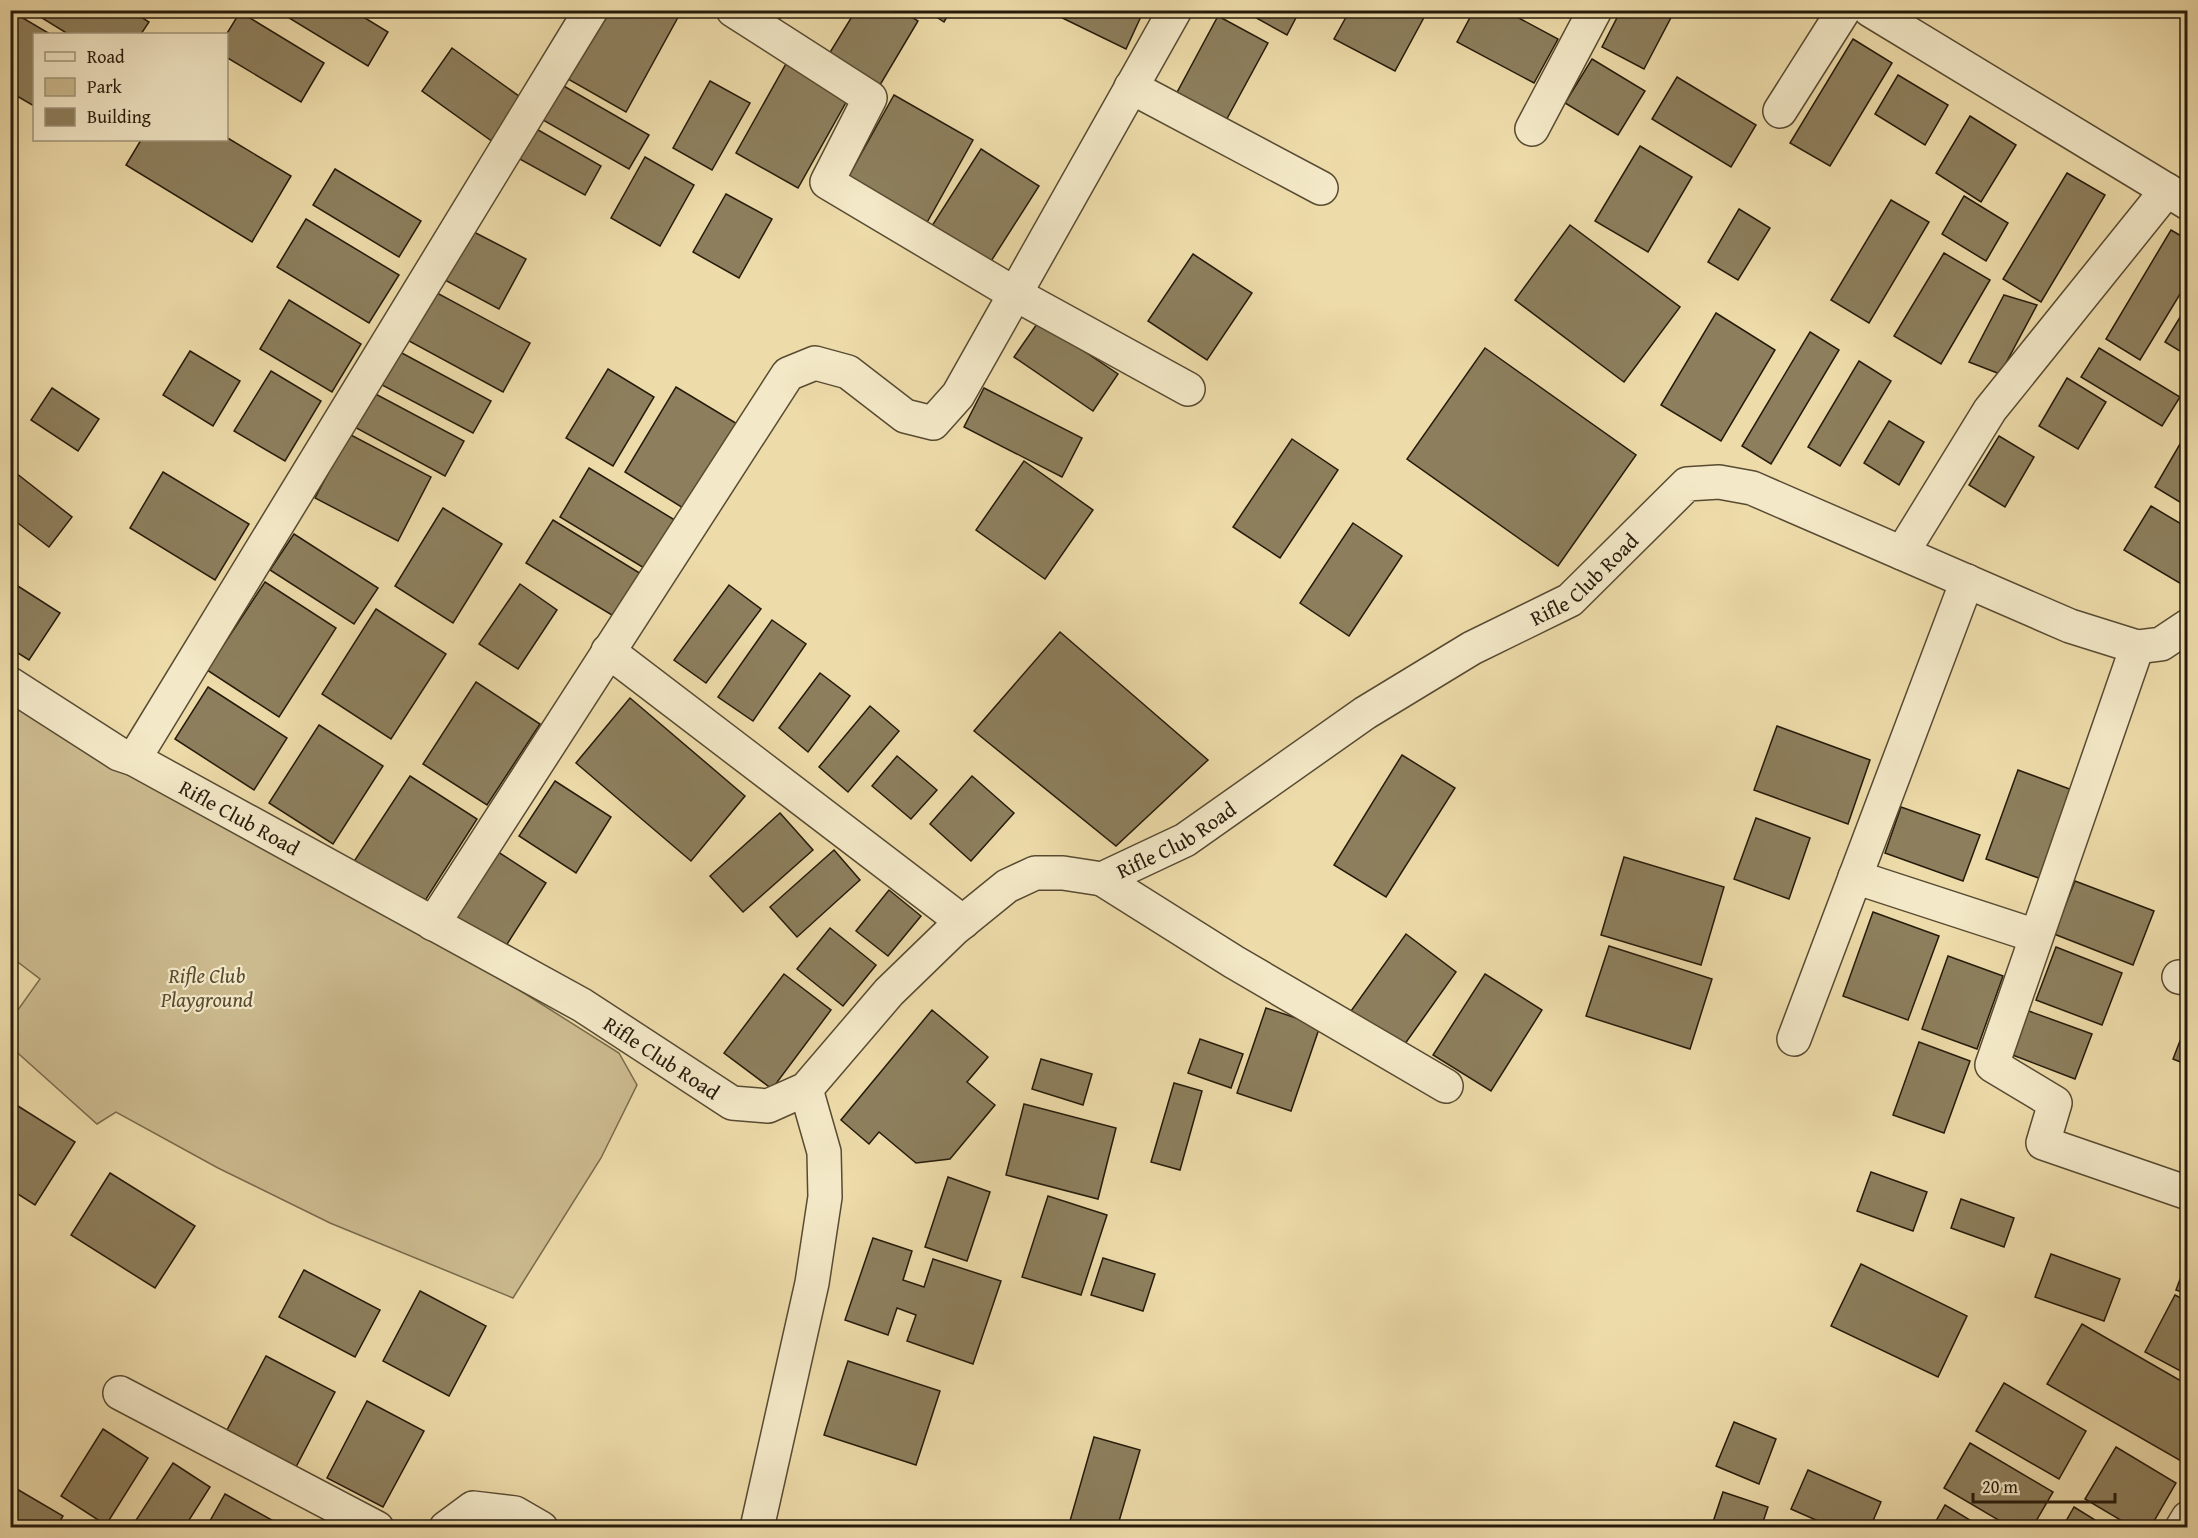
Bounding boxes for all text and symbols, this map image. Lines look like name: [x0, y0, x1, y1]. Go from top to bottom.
legend: [33, 33, 228, 141]
text: Road: [87, 43, 125, 70]
text: Park: [87, 73, 123, 100]
text: Building: [87, 103, 151, 130]
street label: Rifle Club Road: [1524, 525, 1646, 633]
street label: Rifle Club Road: [174, 771, 306, 863]
street label: Rifle Club Road: [1111, 793, 1243, 886]
park label: Rifle Club Playground: [160, 960, 253, 1015]
street label: Rifle Club Road: [598, 1008, 727, 1107]
scale bar: [1973, 1466, 2116, 1504]
text: 20 m: [1982, 1473, 2018, 1500]

